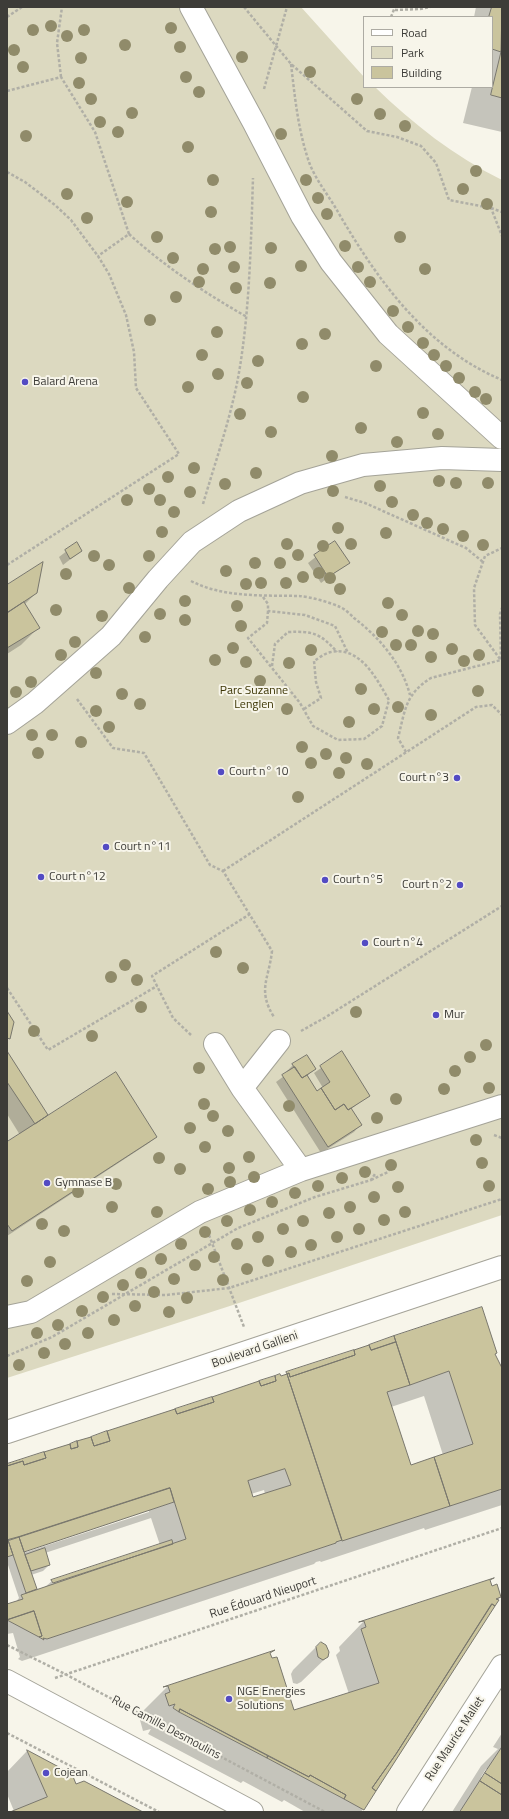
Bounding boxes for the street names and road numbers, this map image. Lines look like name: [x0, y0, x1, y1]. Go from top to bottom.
street label: Boulevard Gallieni: [210, 1329, 300, 1371]
street label: Rue Édouard Nieuport: [208, 1574, 318, 1622]
street label: Rue Camille Desmoulins: [109, 1693, 223, 1763]
street label: Rue Maurice Mallet: [422, 1694, 488, 1784]

